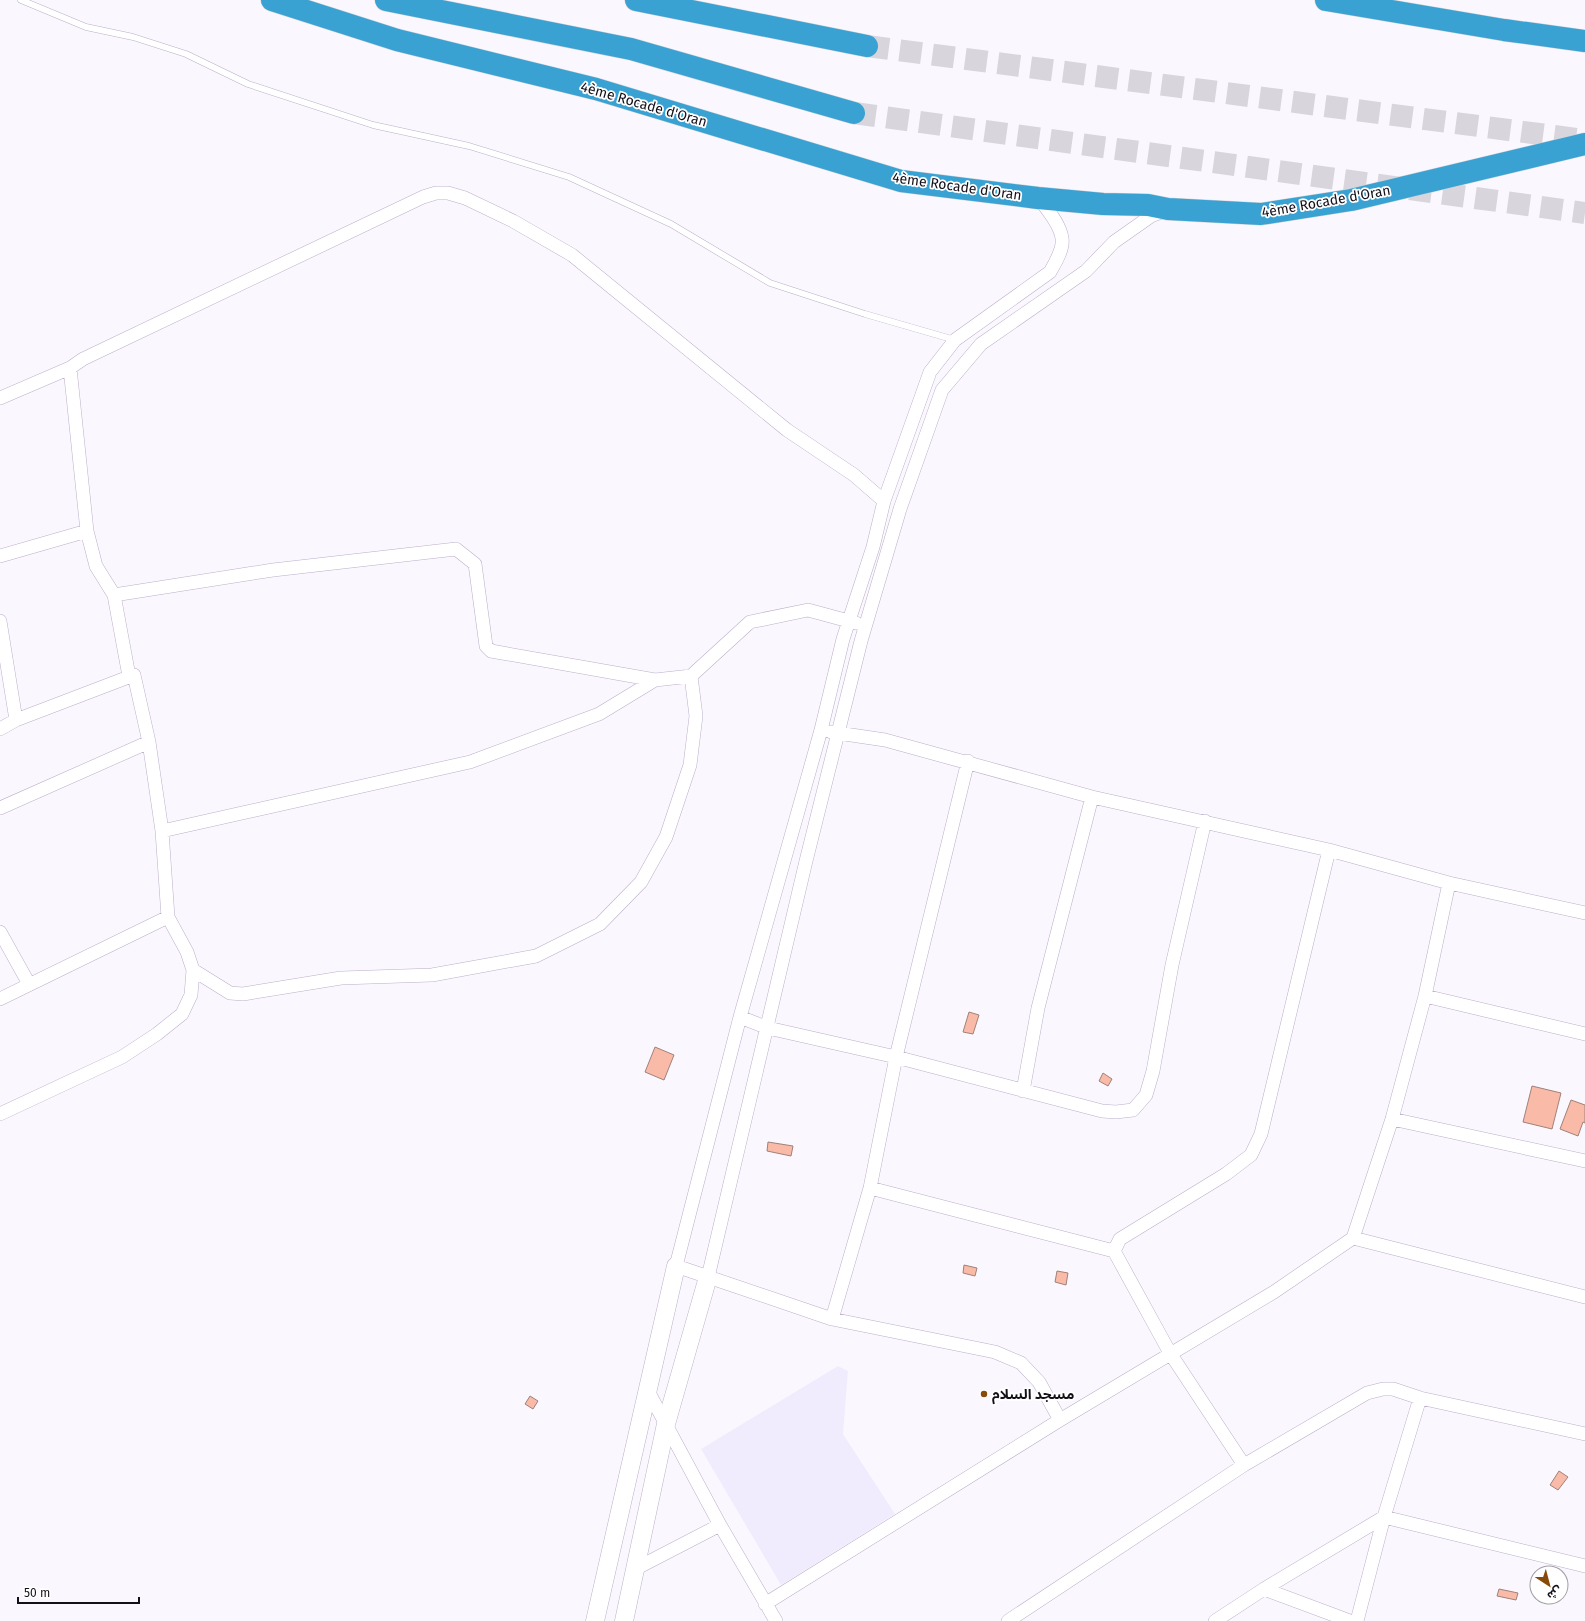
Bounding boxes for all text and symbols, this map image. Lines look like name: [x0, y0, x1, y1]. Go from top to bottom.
street label: 4ème Rocade d'Oran: [579, 78, 709, 131]
street label: 4ème Rocade d'Oran: [891, 169, 1023, 204]
street label: 4ème Rocade d'Oran: [1260, 182, 1392, 221]
place label: مسجد السلام: [992, 1386, 1074, 1405]
marker: مسجد السلام: [979, 1389, 989, 1399]
north arrow: [1529, 1565, 1569, 1605]
scale bar: [18, 1579, 139, 1605]
text: ش: [1545, 1583, 1565, 1602]
text: 50 m: [24, 1586, 50, 1600]

